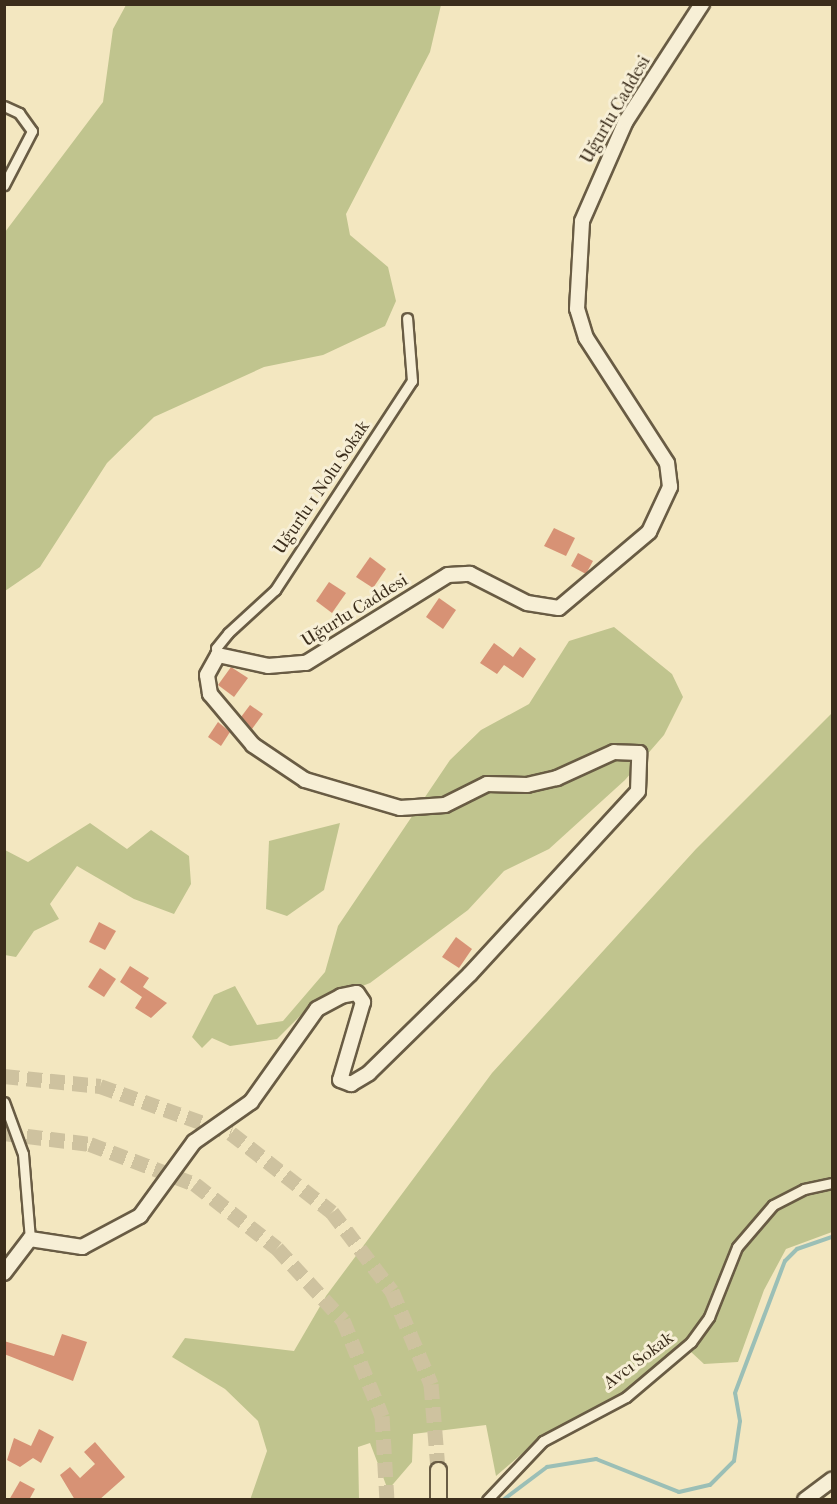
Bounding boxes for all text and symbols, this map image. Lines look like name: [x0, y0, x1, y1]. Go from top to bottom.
street label: Uğurlu Caddesi: [576, 52, 656, 168]
street label: Uğurlu 1 Nolu Sokak: [269, 417, 375, 559]
street label: Uğurlu Caddesi: [298, 570, 412, 652]
street label: Avcı Sokak: [600, 1328, 678, 1394]

